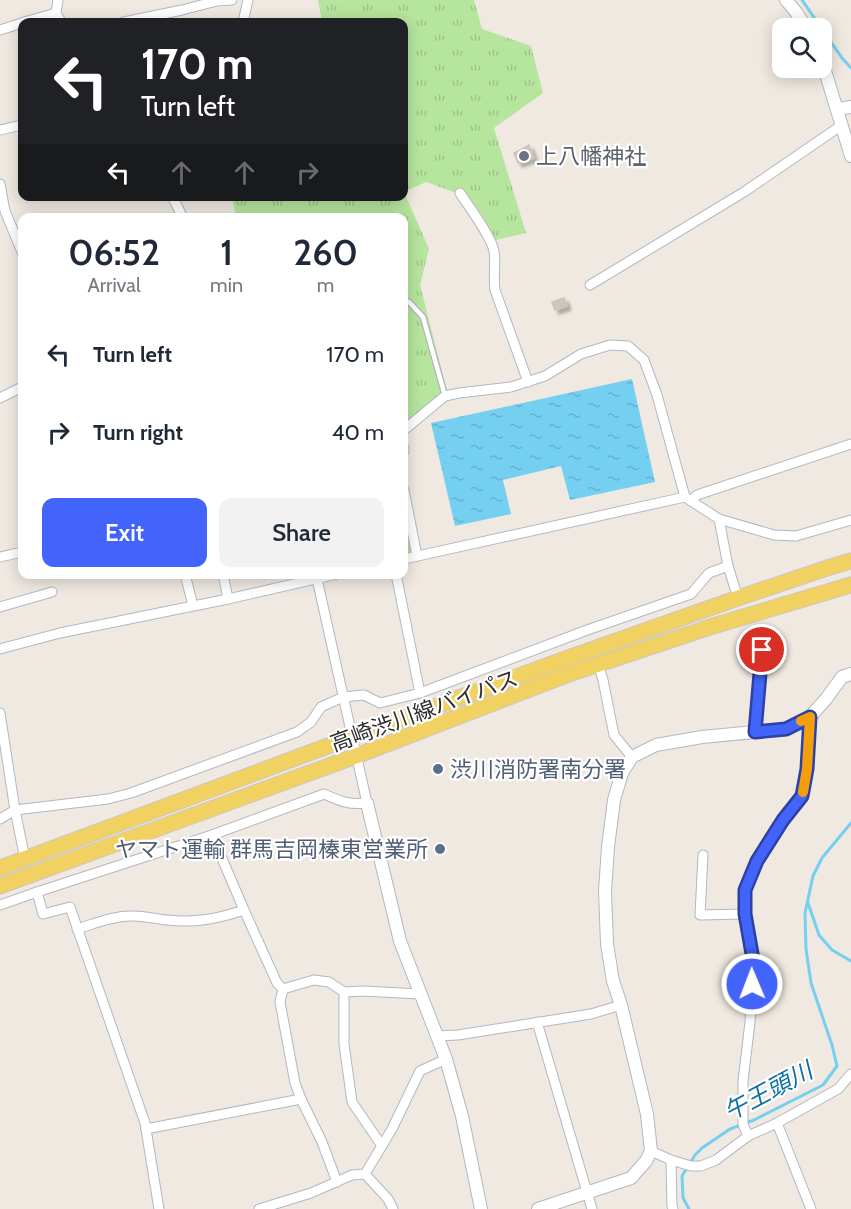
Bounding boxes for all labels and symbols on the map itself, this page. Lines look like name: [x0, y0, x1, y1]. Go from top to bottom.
place label: 上八幡神社: [536, 143, 646, 170]
marker: 上八幡神社: [517, 149, 531, 163]
pin: [736, 624, 787, 675]
street label: 高崎渋川線バイパス: [327, 665, 521, 757]
place label: 渋川消防署南分署: [450, 756, 626, 783]
marker: 渋川消防署南分署: [431, 762, 445, 776]
place label: ヤマト運輸 群馬吉岡榛東営業所: [115, 836, 428, 863]
marker: ヤマト運輸 群馬吉岡榛東営業所: [433, 842, 447, 856]
position arrow: [720, 952, 784, 1016]
water label: 午王頭川: [719, 1054, 820, 1126]

